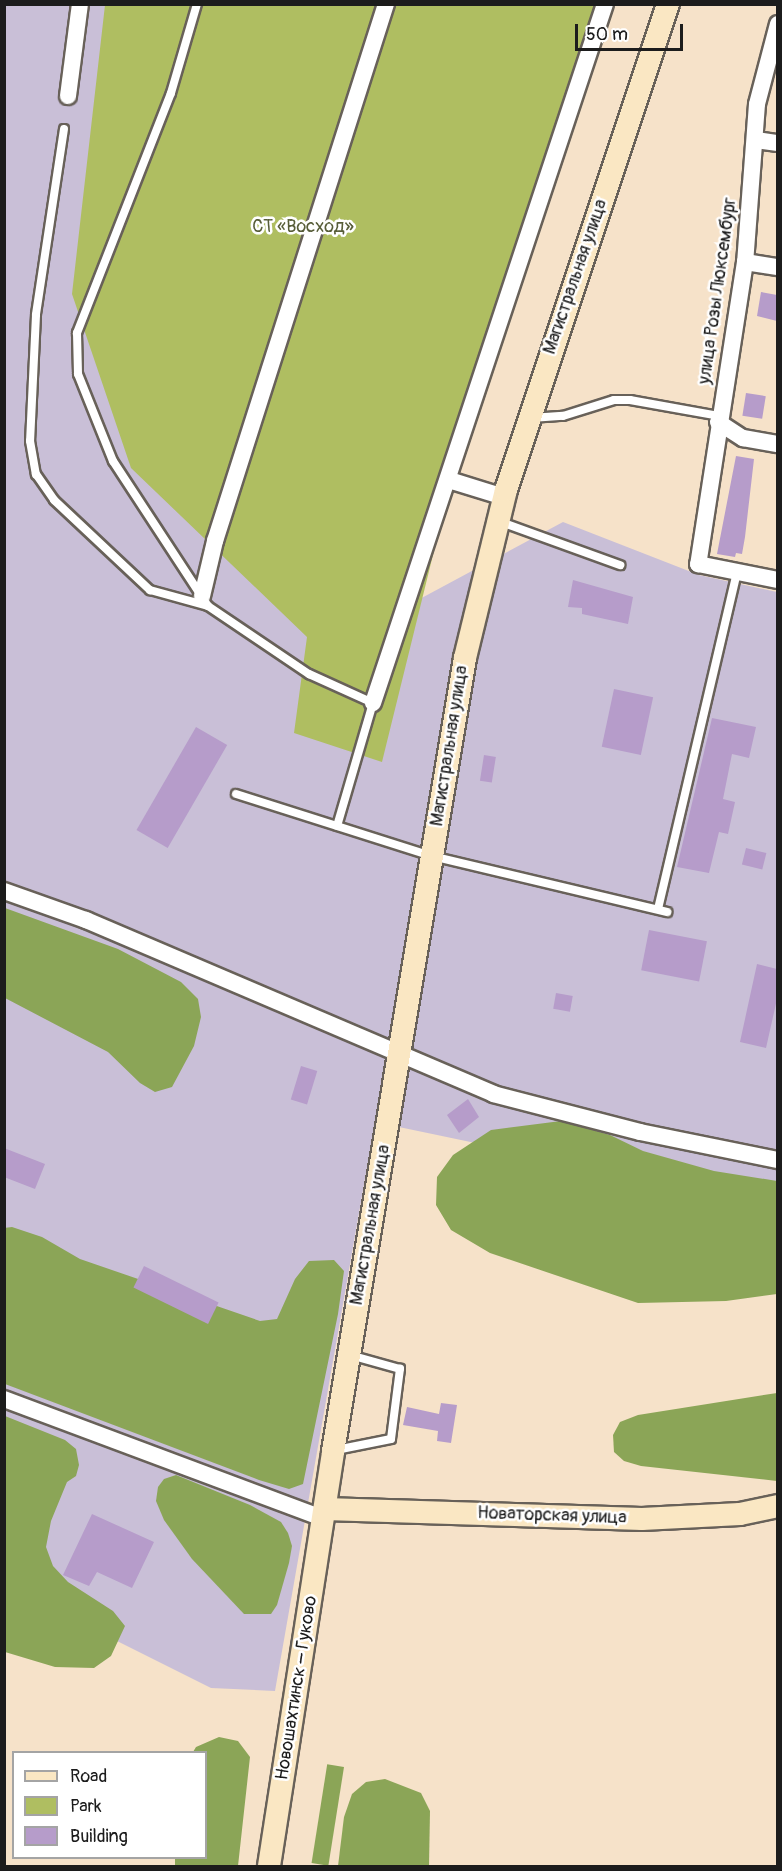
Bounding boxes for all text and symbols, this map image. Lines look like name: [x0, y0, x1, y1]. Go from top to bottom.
scale bar: [578, 12, 686, 50]
text: 50 m: [586, 23, 628, 46]
street label: улица Розы Люксембург: [694, 196, 742, 386]
street label: Магистральная улица: [539, 197, 613, 357]
park label: СТ «Восход»: [252, 216, 354, 238]
street label: Магистральная улица: [427, 664, 473, 828]
street label: Магистральная улица: [346, 1143, 396, 1307]
street label: Новаторская улица: [477, 1503, 627, 1529]
street label: Новошахтинск – Гуково: [272, 1594, 322, 1782]
legend: [12, 1751, 207, 1859]
text: Road: [70, 1765, 107, 1788]
text: Park: [70, 1795, 102, 1818]
text: Building: [70, 1825, 128, 1848]

